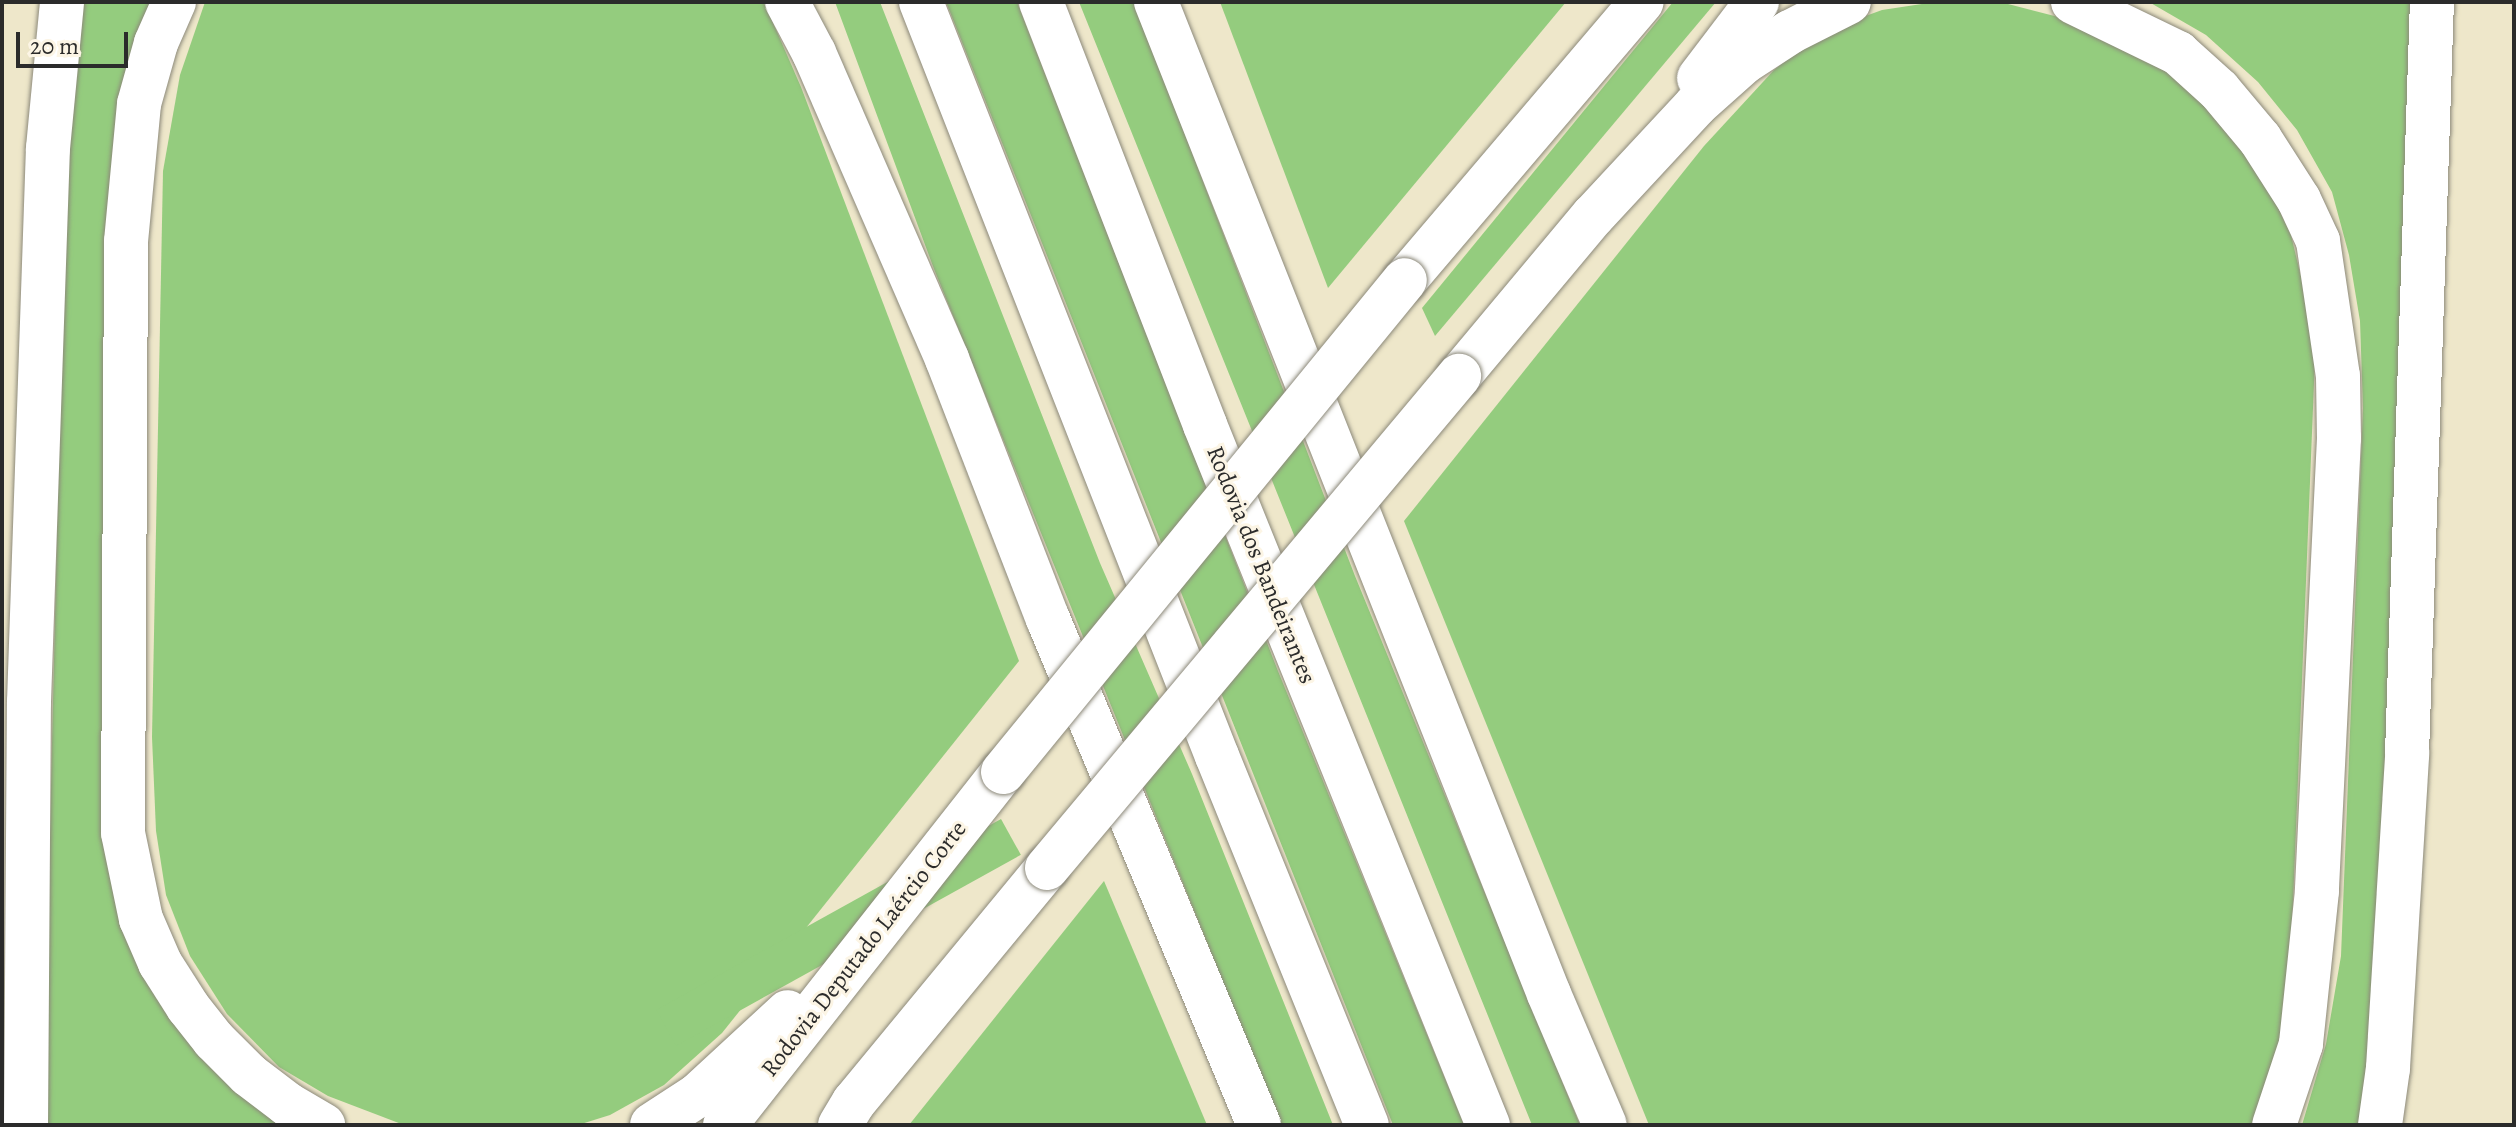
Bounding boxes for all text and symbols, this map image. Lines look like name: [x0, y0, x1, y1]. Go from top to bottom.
scale bar: [20, 16, 132, 66]
text: 20 m: [30, 30, 79, 62]
street label: Rodovia dos Bandeirantes: [1200, 442, 1322, 688]
street label: Rodovia Deputado Laércio Corte: [755, 815, 973, 1083]

